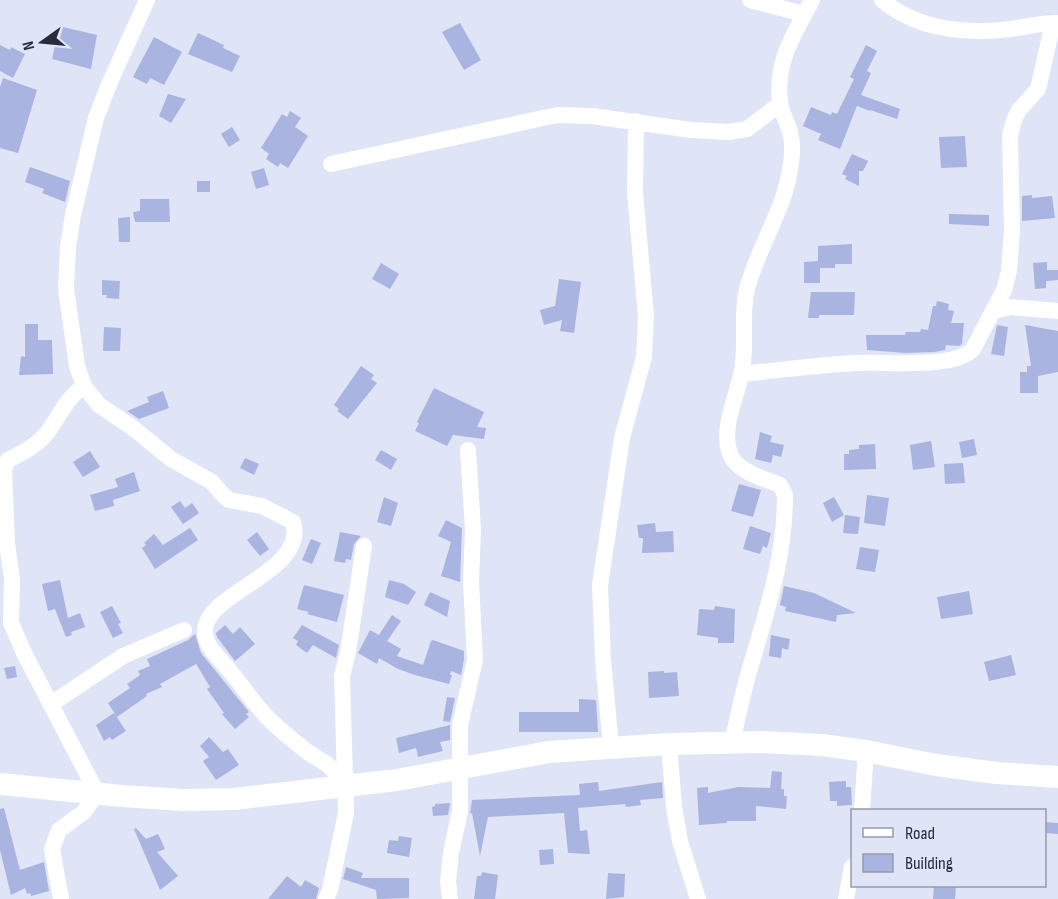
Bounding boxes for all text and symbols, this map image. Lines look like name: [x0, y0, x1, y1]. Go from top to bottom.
north arrow: [12, 12, 72, 72]
text: N: [19, 39, 39, 52]
legend: [851, 809, 1046, 887]
text: Road: [905, 823, 935, 844]
text: Building: [905, 853, 953, 874]

